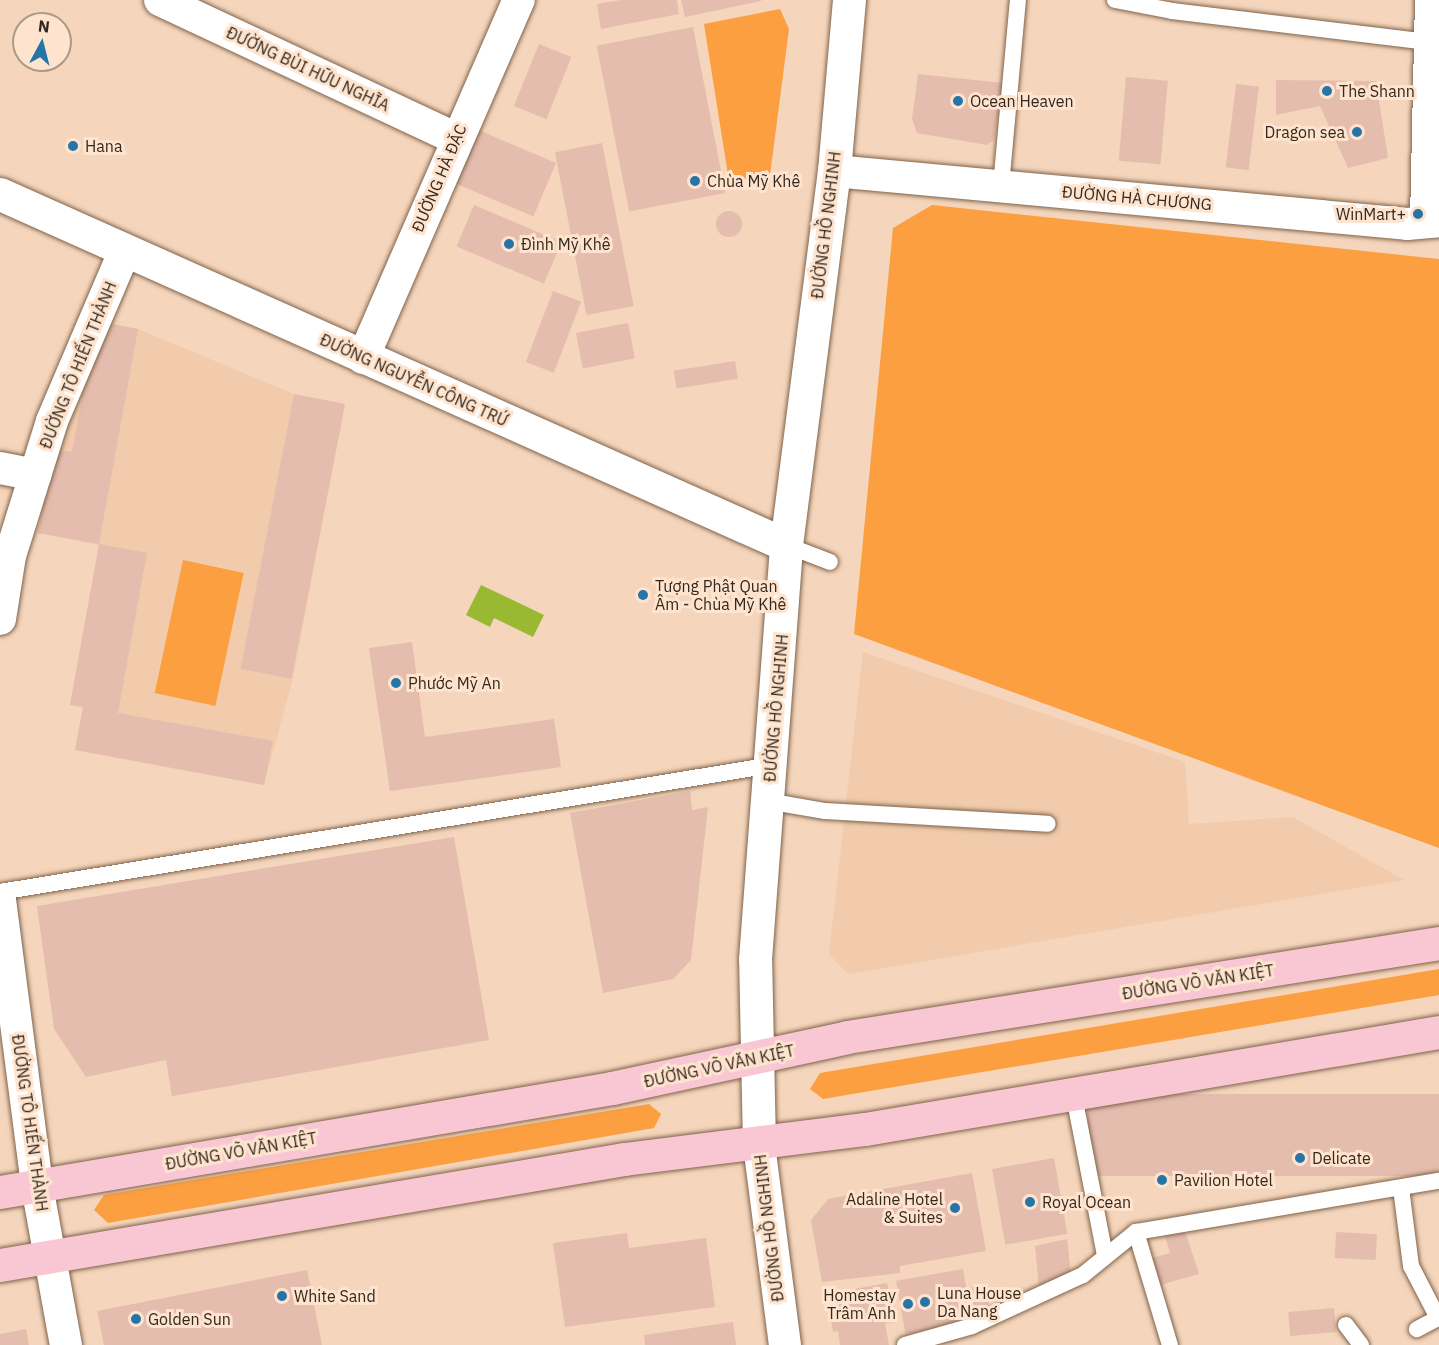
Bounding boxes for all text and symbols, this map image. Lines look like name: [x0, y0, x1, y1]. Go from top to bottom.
north arrow: [12, 12, 72, 72]
text: N: [37, 15, 51, 37]
street label: ĐƯỜNG BÙI HỮU NGHĨA: [223, 23, 393, 115]
place label: The Shann: [1339, 81, 1415, 101]
marker: The Shann: [1320, 84, 1334, 98]
place label: Ocean Heaven: [970, 91, 1074, 111]
marker: Ocean Heaven: [951, 94, 965, 108]
street label: ĐƯỜNG HÀ ĐẶC: [408, 121, 470, 235]
place label: Dragon sea: [1265, 122, 1345, 142]
marker: Dragon sea: [1350, 125, 1364, 139]
place label: Hana: [85, 136, 122, 156]
marker: Hana: [66, 139, 80, 153]
street label: ĐƯỜNG HỒ NGHINH: [807, 150, 845, 300]
place label: Chùa Mỹ Khê: [707, 171, 800, 191]
marker: Chùa Mỹ Khê: [688, 174, 702, 188]
street label: ĐƯỜNG HÀ CHƯƠNG: [1061, 182, 1213, 214]
place label: WinMart+: [1336, 204, 1406, 224]
marker: WinMart+: [1411, 207, 1425, 221]
place label: Đình Mỹ Khê: [521, 234, 611, 254]
marker: Đình Mỹ Khê: [502, 237, 516, 251]
street label: ĐƯỜNG TÔ HIẾN THÀNH: [36, 279, 120, 451]
street label: ĐƯỜNG NGUYỄN CÔNG TRỨ: [317, 330, 511, 430]
place label: Tượng Phật Quan Âm - Chùa Mỹ Khê: [655, 576, 786, 614]
marker: Tượng Phật Quan Âm - Chùa Mỹ Khê: [636, 588, 650, 602]
street label: ĐƯỜNG HỒ NGHINH: [760, 633, 792, 783]
place label: Phước Mỹ An: [408, 673, 501, 693]
marker: Phước Mỹ An: [389, 676, 403, 690]
street label: ĐƯỜNG VÕ VĂN KIỆT: [1121, 961, 1275, 1003]
street label: ĐƯỜNG TÔ HIẾN THÀNH: [8, 1033, 52, 1213]
street label: ĐƯỜNG VÕ VĂN KIỆT: [642, 1041, 796, 1091]
street label: ĐƯỜNG VÕ VĂN KIỆT: [164, 1128, 318, 1174]
place label: Delicate: [1312, 1148, 1371, 1168]
marker: Delicate: [1293, 1151, 1307, 1165]
street label: ĐƯỜNG HỒ NGHINH: [750, 1153, 788, 1303]
place label: Pavilion Hotel: [1174, 1170, 1273, 1190]
marker: Pavilion Hotel: [1155, 1173, 1169, 1187]
place label: Adaline Hotel & Suites: [846, 1189, 943, 1227]
place label: Royal Ocean: [1042, 1192, 1131, 1212]
marker: Royal Ocean: [1023, 1195, 1037, 1209]
marker: Adaline Hotel & Suites: [948, 1201, 962, 1215]
place label: Luna House Da Nang: [937, 1283, 1021, 1321]
place label: Homestay Trâm Anh: [823, 1285, 896, 1323]
place label: White Sand: [294, 1286, 376, 1306]
marker: White Sand: [275, 1289, 289, 1303]
marker: Luna House Da Nang: [918, 1295, 932, 1309]
marker: Homestay Trâm Anh: [901, 1297, 915, 1311]
place label: Golden Sun: [148, 1309, 231, 1329]
marker: Golden Sun: [129, 1312, 143, 1326]

